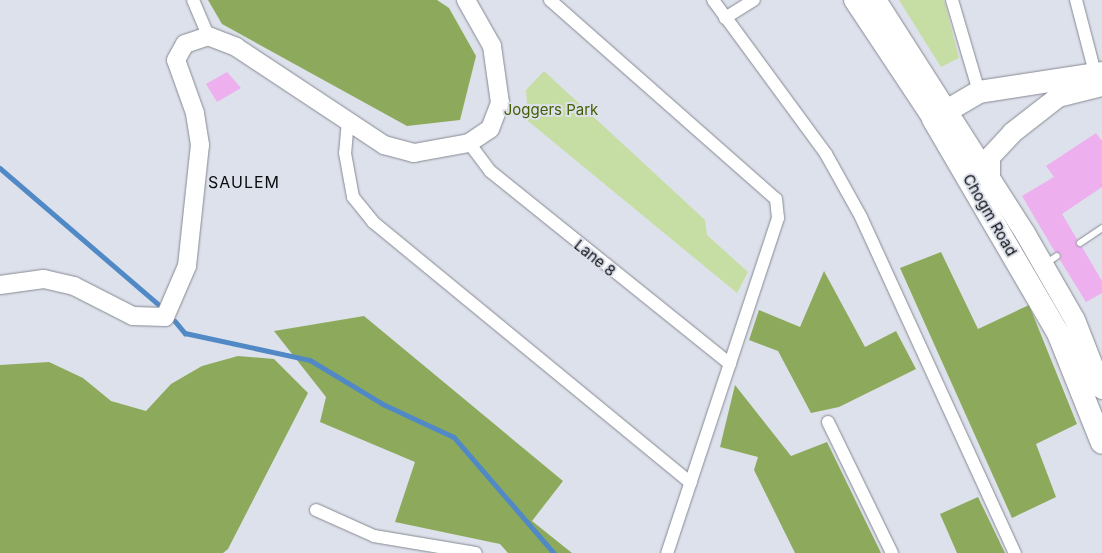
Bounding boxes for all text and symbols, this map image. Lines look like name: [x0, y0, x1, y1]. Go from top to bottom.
park label: Joggers Park: [504, 101, 598, 119]
street label: Chogm Road: [959, 171, 1021, 259]
district label: SAULEM: [207, 172, 281, 192]
street label: Lane 8: [571, 236, 619, 280]

